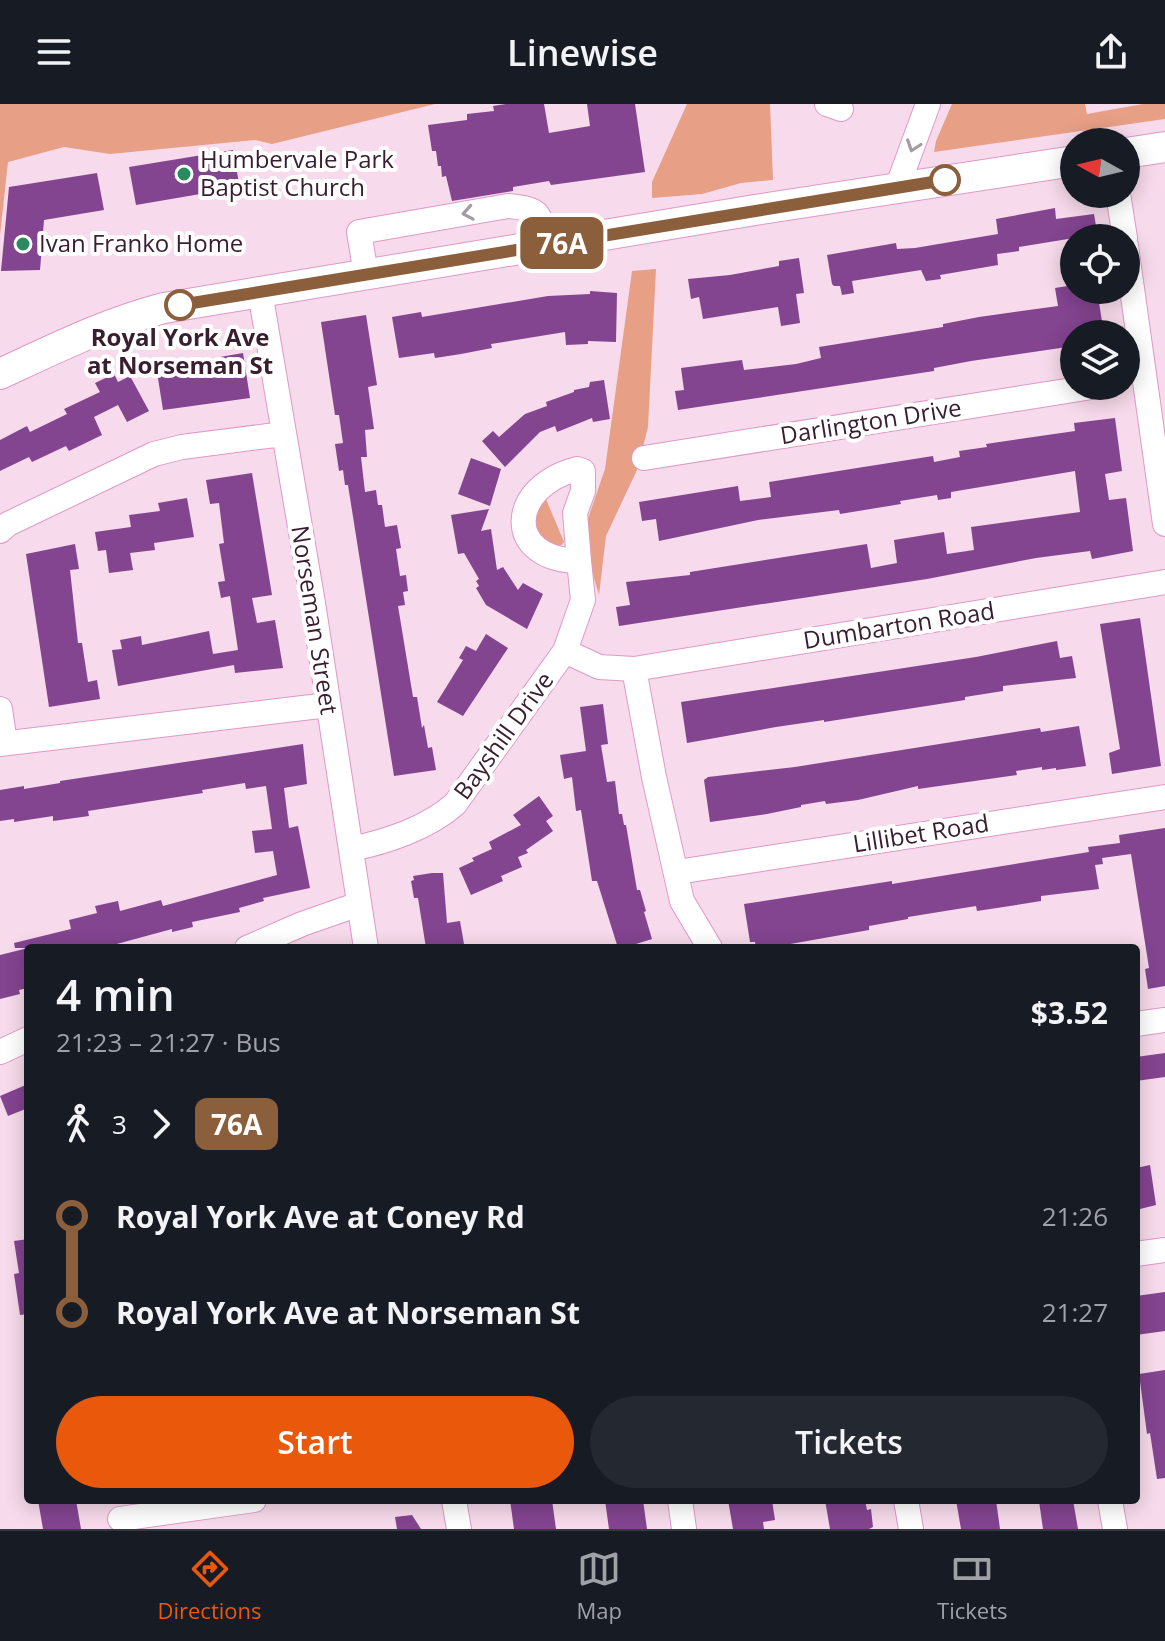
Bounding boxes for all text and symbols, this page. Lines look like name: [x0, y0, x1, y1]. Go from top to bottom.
text: Linewise: [507, 28, 658, 77]
icon: menu: [32, 30, 76, 74]
icon: share: [1089, 30, 1133, 74]
north arrow: [1060, 128, 1140, 208]
map controls: [1060, 128, 1140, 400]
one-way arrow: [906, 138, 923, 152]
place label: Humbervale Park Baptist Church: [200, 142, 394, 203]
marker: Humbervale Park Baptist Church: [175, 165, 193, 183]
unlabelled marker: [930, 165, 960, 195]
one-way arrow: [461, 203, 475, 220]
line badge: 76A: [516, 217, 608, 269]
text: 76A: [536, 224, 588, 262]
button: locate: [1060, 224, 1140, 304]
place label: Ivan Franko Home: [39, 226, 243, 259]
marker: Ivan Franko Home: [14, 235, 32, 253]
marker: Royal York Ave at Norseman St: [165, 290, 195, 320]
place label: Royal York Ave at Norseman St: [87, 320, 273, 381]
button: layers: [1060, 320, 1140, 400]
street label: Darlington Drive: [778, 390, 964, 451]
street label: Norseman Street: [284, 523, 347, 717]
street label: Dumbarton Road: [801, 593, 997, 656]
street label: Bayshill Drive: [445, 665, 560, 806]
street label: Lillibet Road: [851, 806, 991, 860]
text: 4 min: [56, 964, 175, 1024]
text: $3.52: [1031, 992, 1108, 1033]
text: 21:23 – 21:27 · Bus: [56, 1024, 281, 1060]
icon: walk: [56, 1102, 100, 1146]
icon: forward: [139, 1102, 183, 1146]
text: 76A: [211, 1105, 262, 1143]
text: 3: [112, 1106, 127, 1142]
text: Royal York Ave at Coney Rd: [116, 1196, 525, 1237]
text: 21:26: [1042, 1198, 1108, 1234]
text: Royal York Ave at Norseman St: [116, 1292, 580, 1333]
text: 21:27: [1042, 1294, 1108, 1330]
button: Start: [56, 1396, 574, 1488]
button: Tickets: [590, 1396, 1108, 1488]
tab: Directions: [158, 1547, 262, 1625]
tab: Map: [577, 1547, 622, 1625]
tab: Tickets: [937, 1547, 1007, 1625]

